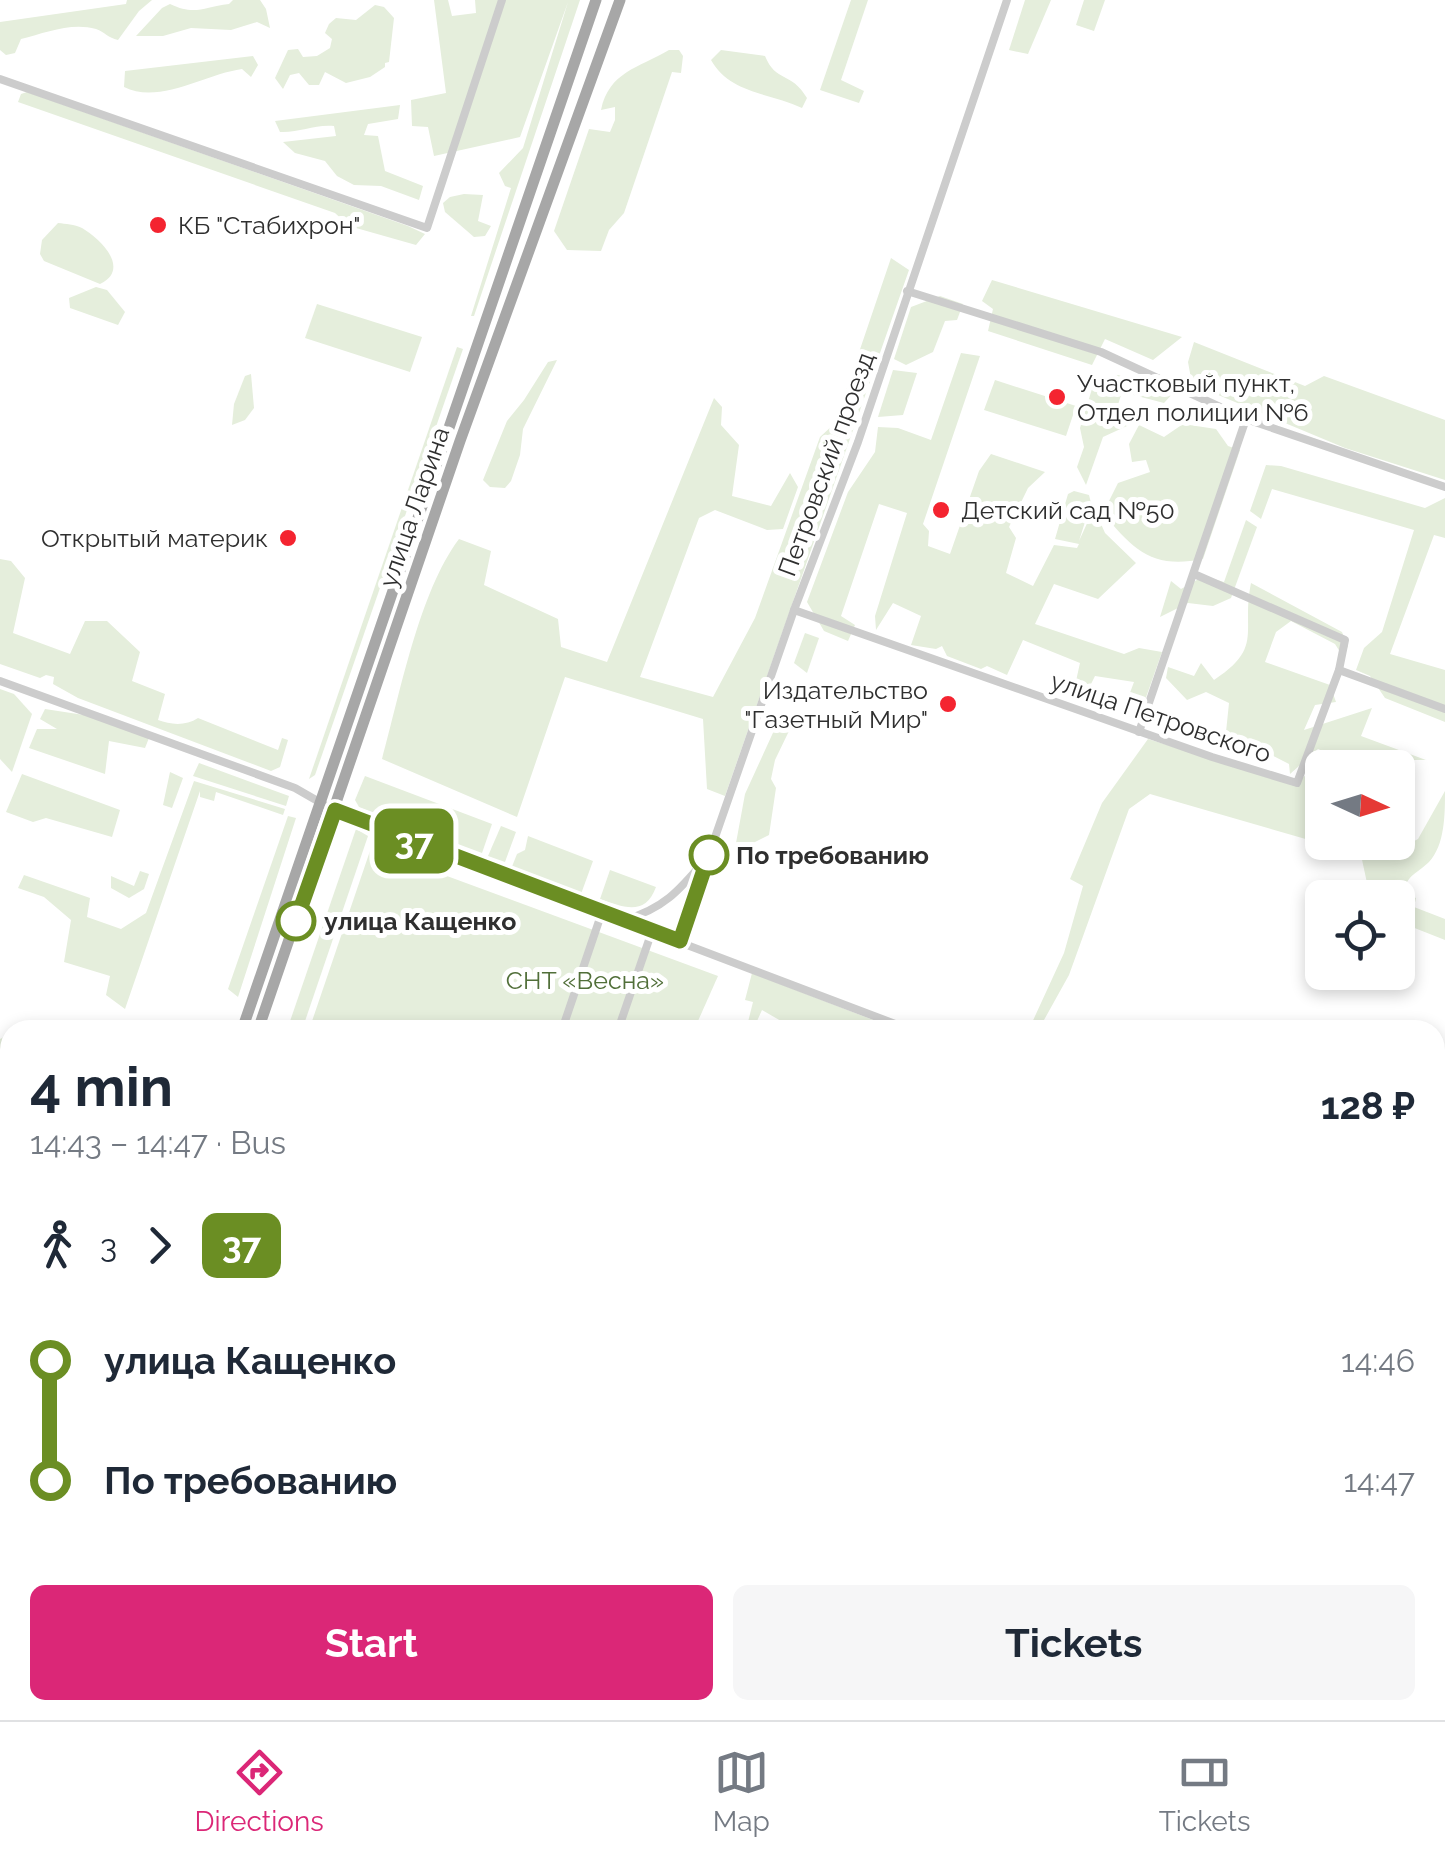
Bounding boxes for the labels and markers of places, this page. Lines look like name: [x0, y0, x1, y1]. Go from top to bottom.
place label: КБ "Стабихрон": [178, 210, 361, 240]
marker: КБ "Стабихрон": [147, 214, 169, 236]
place label: Участковый пункт, Отдел полиции №6: [1077, 368, 1308, 427]
marker: Участковый пункт, Отдел полиции №6: [1046, 386, 1068, 408]
place label: Детский сад №50: [961, 495, 1175, 525]
marker: Детский сад №50: [930, 499, 952, 521]
place label: Открытый материк: [41, 523, 268, 553]
marker: Открытый материк: [277, 527, 299, 549]
place label: Издательство "Газетный Мир": [744, 675, 928, 734]
marker: Издательство "Газетный Мир": [937, 693, 959, 715]
marker: По требованию: [690, 836, 728, 874]
place label: По требованию: [736, 840, 929, 870]
marker: улица Кащенко: [277, 902, 315, 940]
place label: улица Кащенко: [324, 906, 516, 936]

